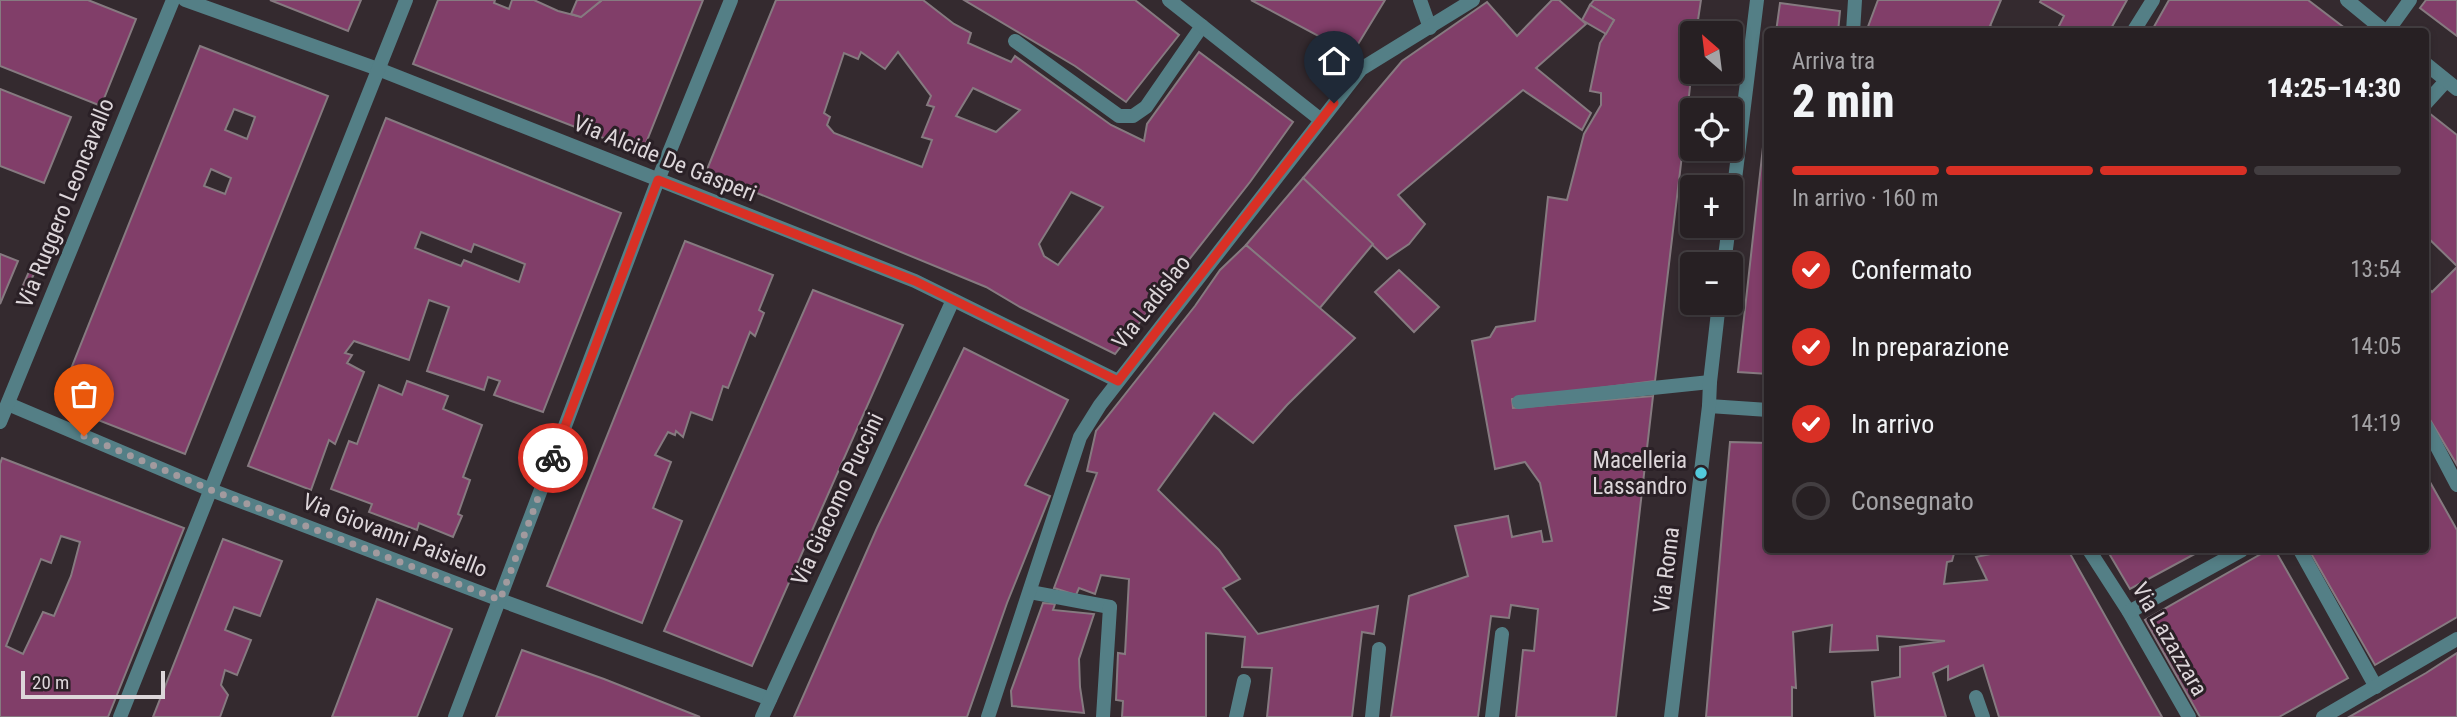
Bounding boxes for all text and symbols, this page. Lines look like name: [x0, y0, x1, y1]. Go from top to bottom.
north arrow: [1680, 21, 1743, 84]
map controls: [1680, 21, 1743, 315]
pin: [1304, 31, 1364, 103]
icon: home: [1315, 42, 1353, 80]
text: Arriva tra: [1792, 48, 1875, 75]
text: 14:25–14:30: [2267, 73, 2401, 103]
text: 2 min: [1792, 74, 1895, 128]
street label: Via Ruggero Leoncavallo: [11, 95, 120, 312]
button: locate: [1680, 98, 1743, 161]
street label: Via Alcide De Gasperi: [569, 109, 760, 208]
button: +: [1680, 175, 1743, 238]
text: In arrivo · 160 m: [1792, 185, 1939, 212]
street label: Via Ladislao: [1106, 250, 1196, 355]
icon: check: [1792, 251, 1830, 289]
button: −: [1680, 252, 1743, 315]
text: Confermato: [1851, 255, 1972, 285]
text: 13:54: [2350, 256, 2401, 283]
icon: check: [1792, 328, 1830, 366]
text: In preparazione: [1851, 332, 2009, 362]
text: 14:05: [2350, 333, 2401, 360]
pin: [54, 364, 114, 436]
icon: bag: [65, 375, 103, 413]
icon: check: [1792, 405, 1830, 443]
street label: Via Giacomo Puccini: [786, 409, 889, 590]
text: In arrivo: [1851, 409, 1934, 439]
text: 14:19: [2350, 410, 2401, 437]
courier: [518, 423, 588, 493]
icon: bike: [534, 439, 572, 477]
place label: Macelleria Lassandro: [1592, 447, 1687, 500]
marker: Macelleria Lassandro: [1693, 465, 1709, 481]
text: Consegnato: [1851, 486, 1974, 516]
street label: Via Giovanni Paisiello: [299, 488, 491, 583]
street label: Via Roma: [1648, 525, 1685, 615]
street label: Via Lazazzara: [2126, 578, 2213, 701]
scale bar: [21, 668, 164, 700]
text: 20 m: [32, 671, 69, 694]

